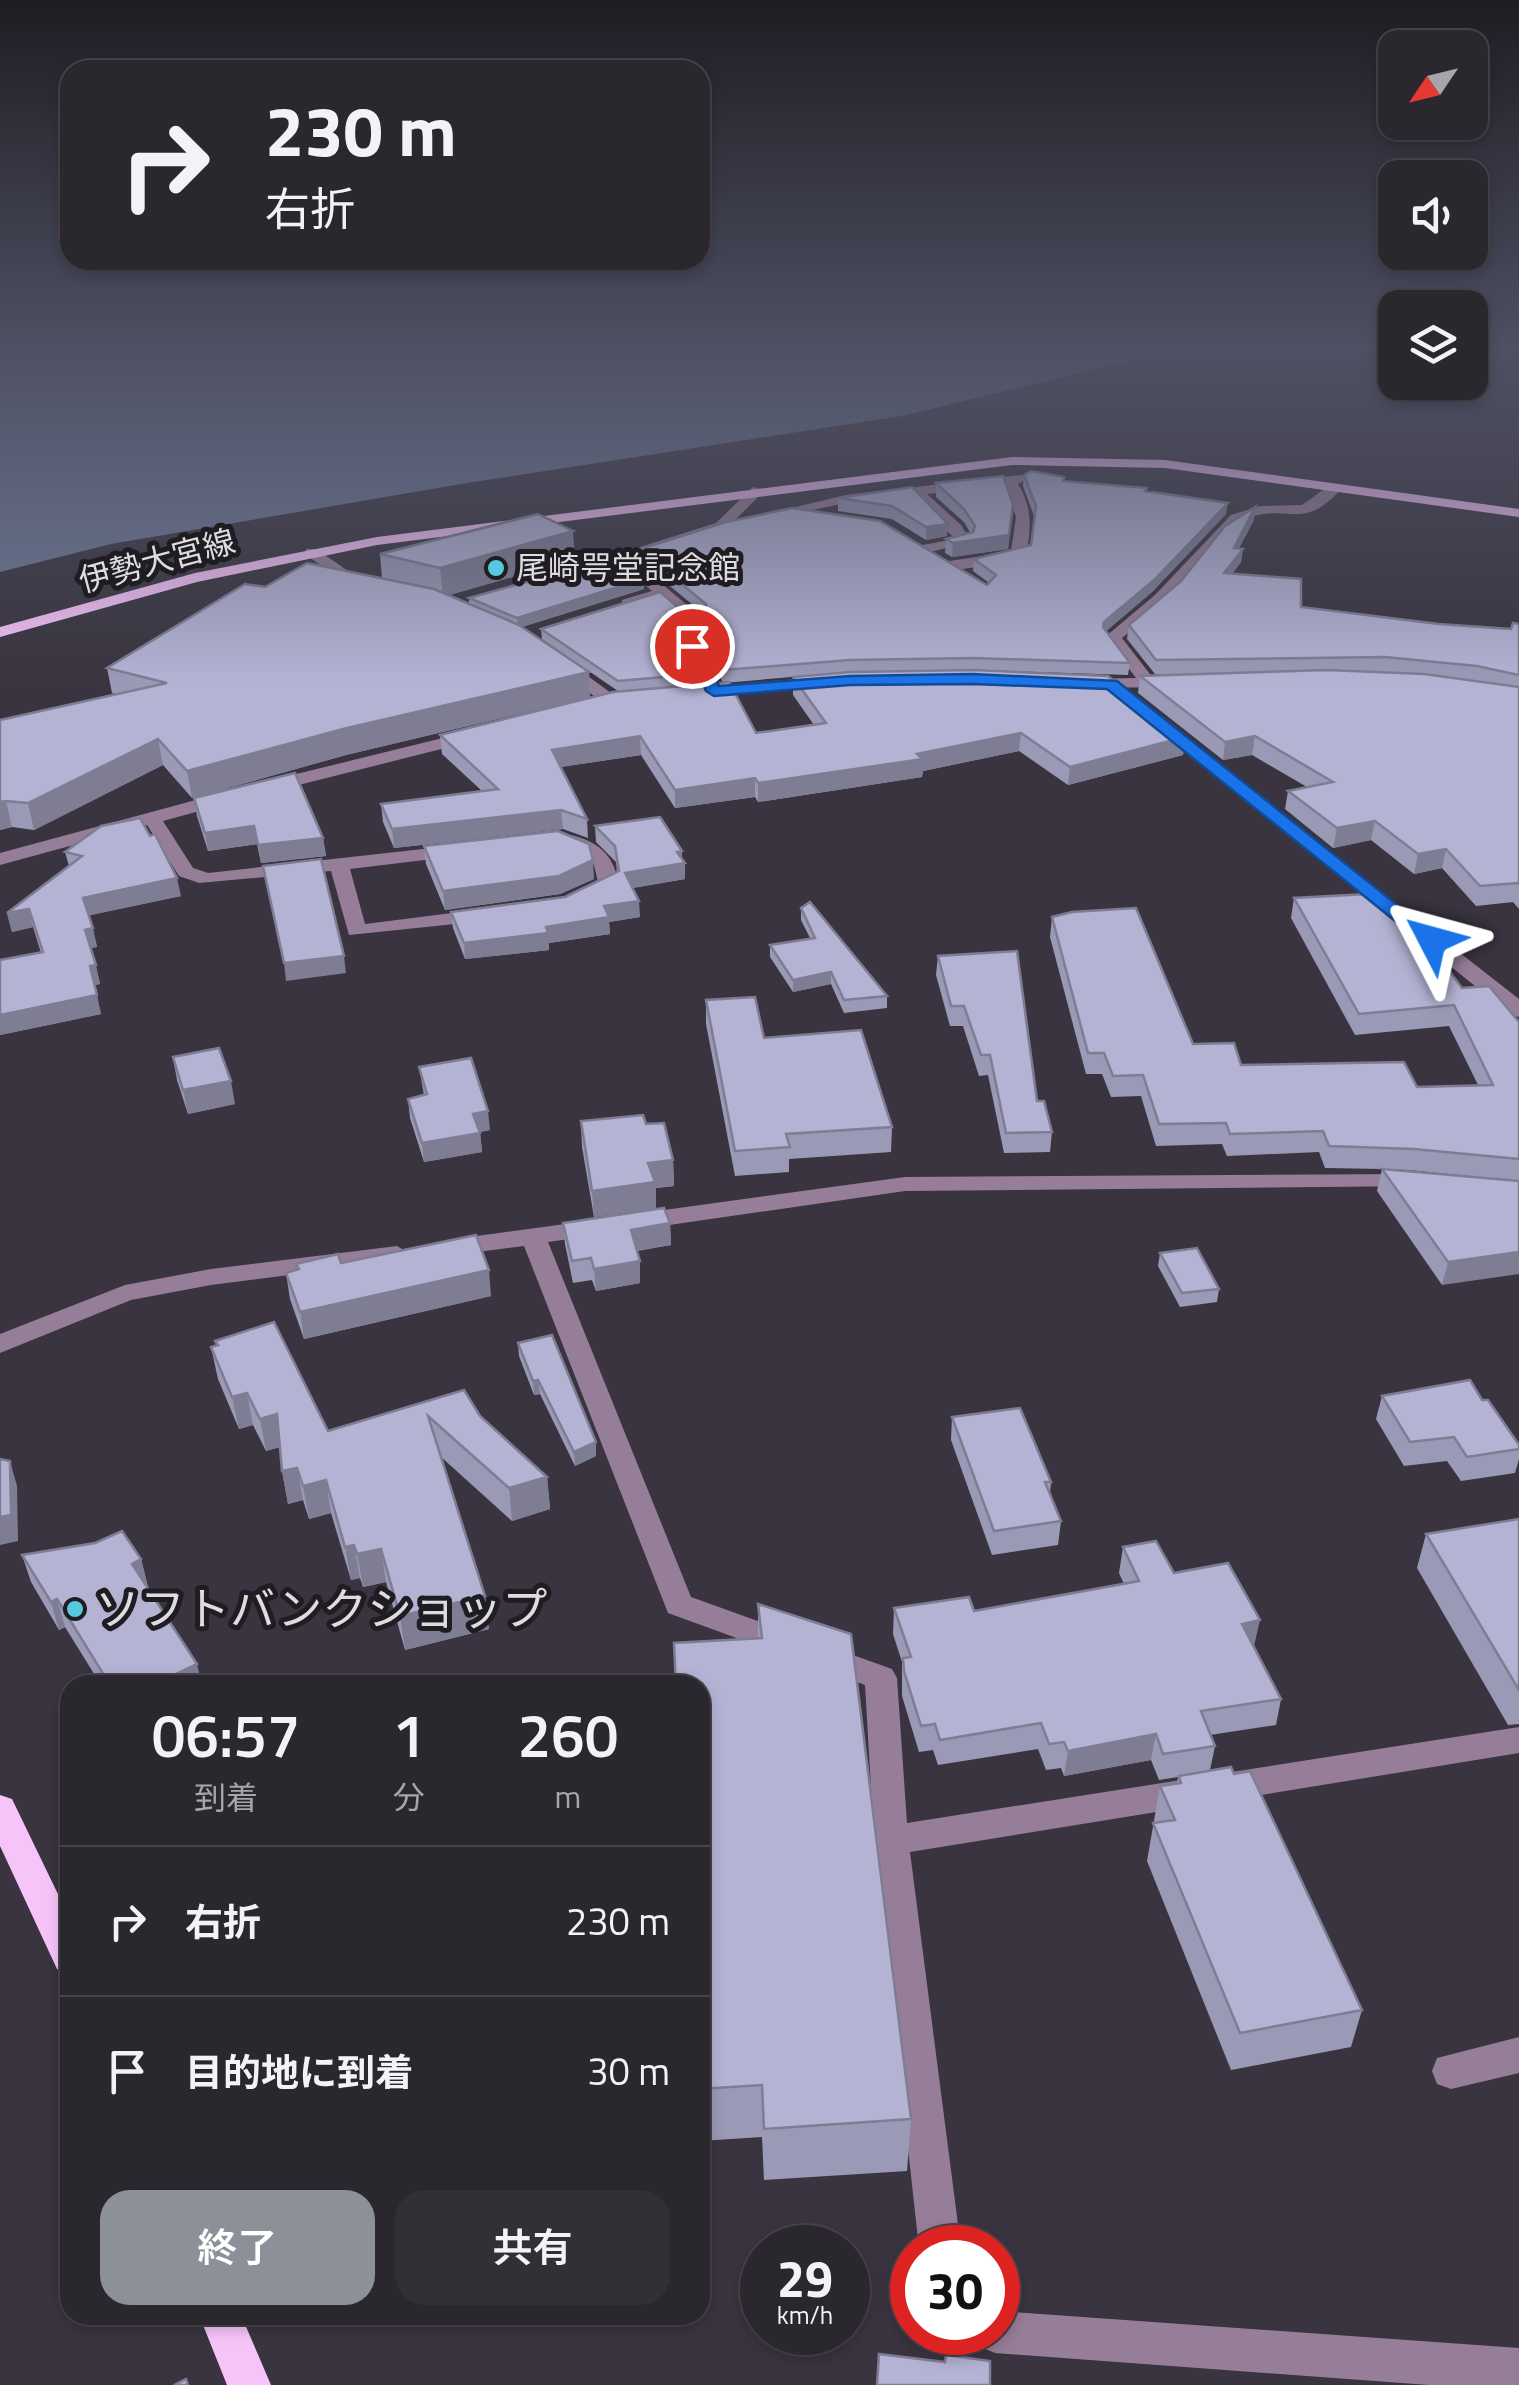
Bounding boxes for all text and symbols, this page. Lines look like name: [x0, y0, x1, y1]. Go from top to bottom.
north arrow: [1378, 30, 1488, 140]
map controls: [1378, 30, 1488, 400]
text: 230 m: [265, 77, 457, 183]
icon: right: [100, 100, 230, 230]
button: sound: [1378, 160, 1488, 270]
text: 右折: [265, 174, 355, 242]
button: layers: [1378, 290, 1488, 400]
street label: 伊勢大宮線: [73, 516, 240, 604]
place label: 尾崎咢堂記念館: [516, 543, 740, 591]
marker: 尾崎咢堂記念館: [485, 557, 507, 579]
pin: [650, 604, 735, 689]
icon: arrive: [665, 619, 720, 674]
position arrow: [1380, 888, 1484, 992]
place label: ソフトバンクショップ: [95, 1574, 547, 1642]
marker: ソフトバンクショップ: [64, 1598, 86, 1620]
text: 06:57: [152, 1689, 300, 1780]
text: 1: [392, 1689, 426, 1780]
text: 260: [517, 1689, 618, 1780]
text: m: [554, 1772, 581, 1820]
text: 到着: [194, 1773, 258, 1821]
text: 分: [393, 1773, 425, 1821]
text: 230 m: [566, 1892, 670, 1950]
text: 右折: [185, 1893, 261, 1951]
icon: right: [100, 1894, 155, 1949]
text: 30 m: [587, 2042, 670, 2100]
text: 目的地に到着: [185, 2043, 413, 2101]
icon: arrive: [100, 2044, 155, 2099]
button: 終了: [100, 2190, 375, 2305]
button: 共有: [395, 2190, 670, 2305]
speed limit sign: 30: [890, 2225, 1020, 2355]
text: 29: [777, 2240, 833, 2316]
text: km/h: [777, 2296, 833, 2334]

